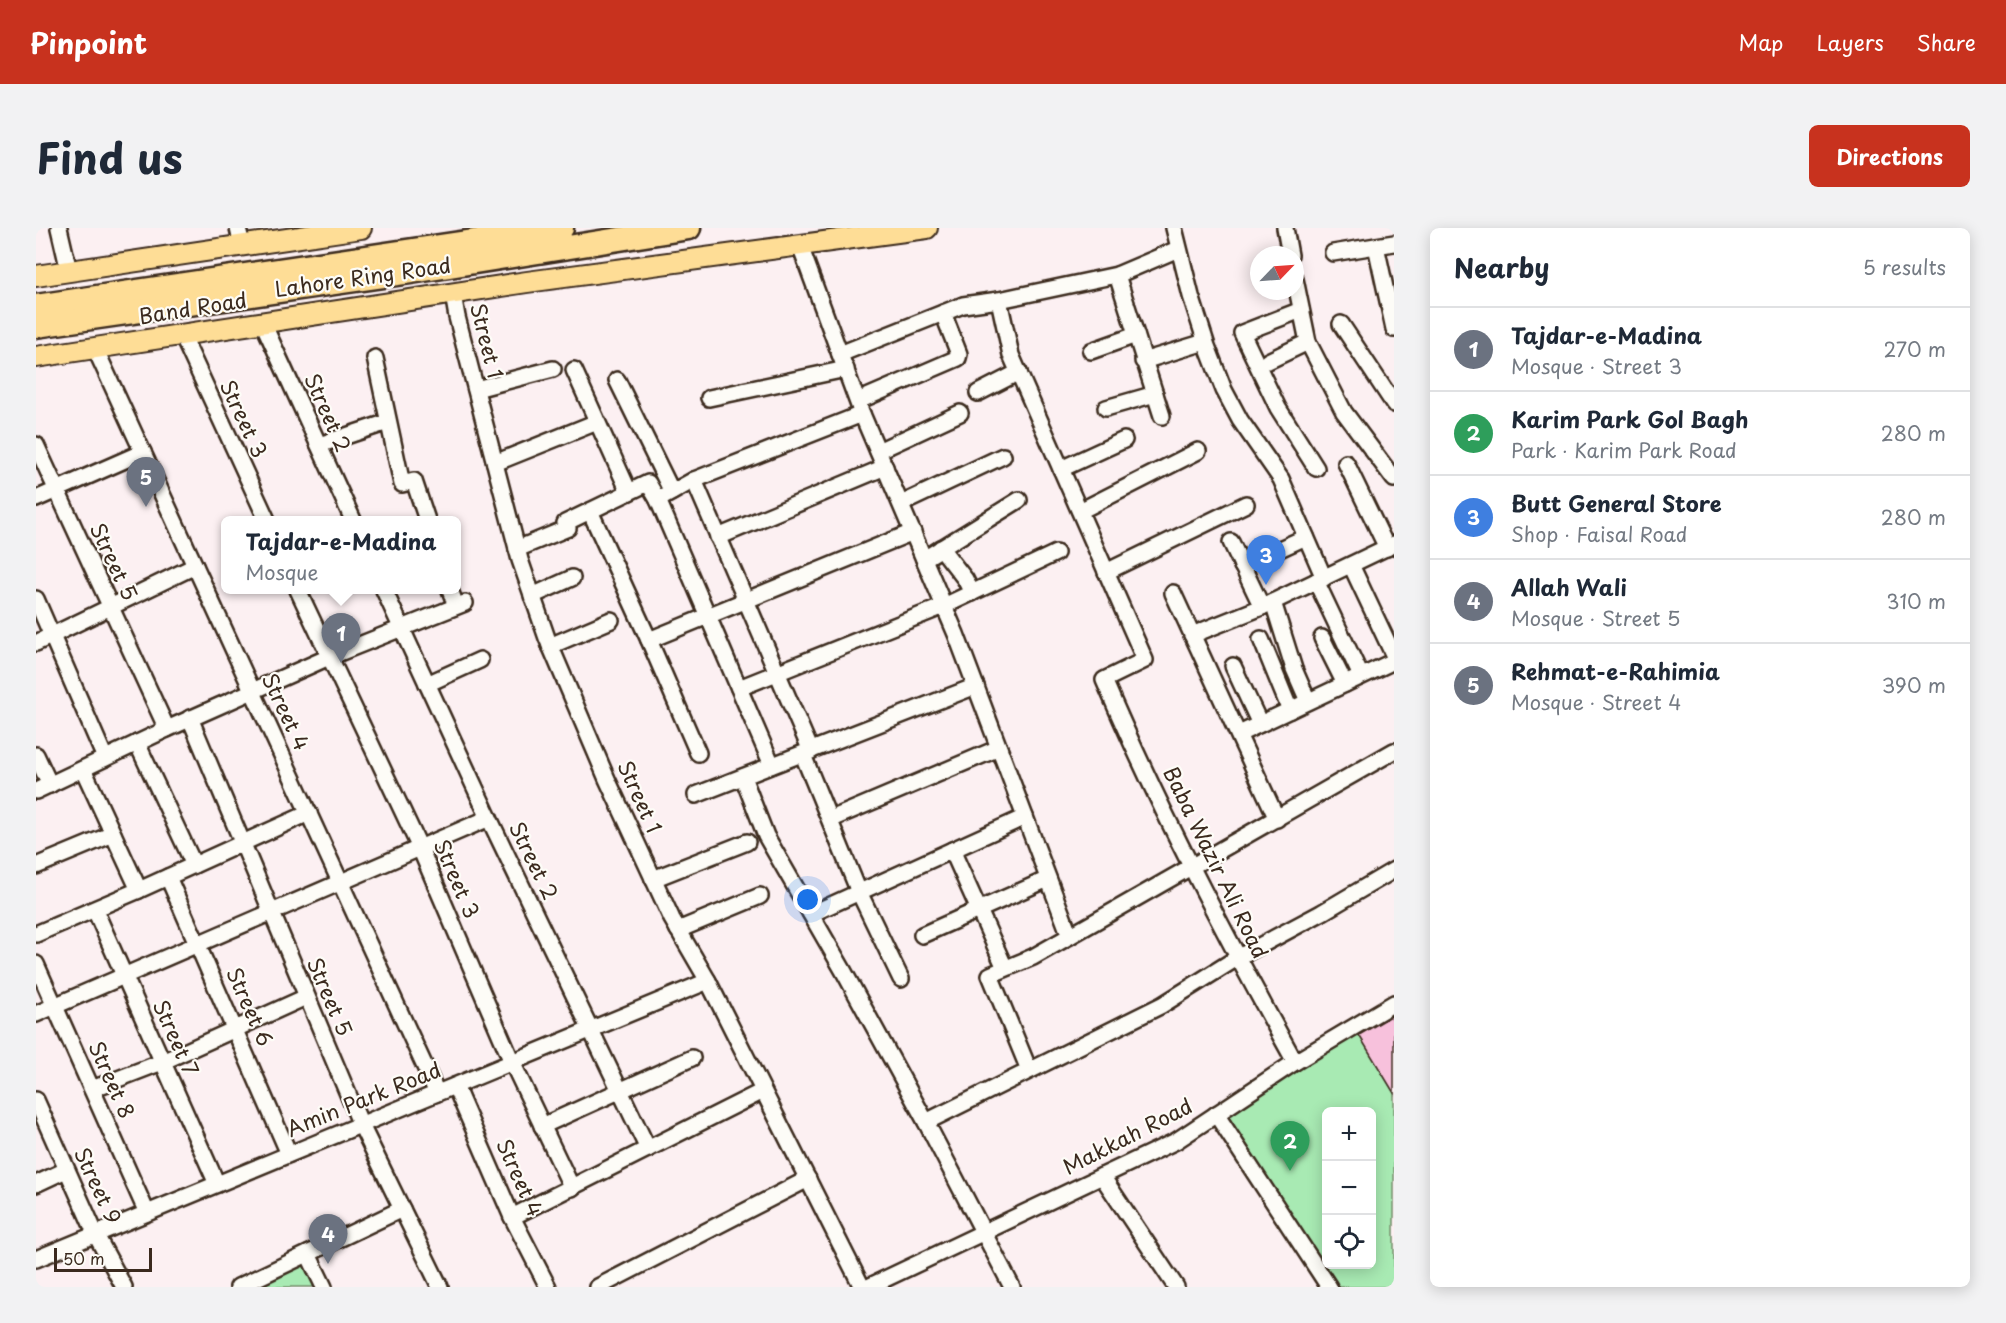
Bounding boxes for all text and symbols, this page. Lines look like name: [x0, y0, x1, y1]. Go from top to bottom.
text: Pinpoint: [30, 21, 147, 64]
text: Map: [1739, 26, 1783, 58]
text: Layers: [1816, 26, 1884, 58]
text: Share: [1917, 26, 1976, 58]
text: Find us: [36, 125, 183, 188]
button: Directions: [1809, 125, 1970, 187]
north arrow: [1250, 246, 1304, 300]
street label: Lahore Ring Road: [273, 248, 453, 304]
text: Nearby: [1454, 248, 1549, 287]
text: 5 results: [1863, 252, 1946, 282]
street label: Band Road: [136, 283, 249, 331]
street label: Street 1: [463, 300, 513, 381]
text: Tajdar-e-Madina: [1511, 318, 1702, 351]
text: 1: [1469, 334, 1478, 364]
text: 270 m: [1883, 334, 1946, 364]
text: Mosque · Street 3: [1511, 351, 1682, 381]
street label: Street 2: [297, 368, 360, 457]
street label: Street 3: [213, 374, 277, 462]
text: Karim Park Gol Bagh: [1511, 402, 1749, 435]
text: 2: [1466, 418, 1481, 448]
text: 280 m: [1881, 418, 1946, 448]
text: Park · Karim Park Road: [1511, 435, 1737, 465]
pin: 5: [126, 458, 166, 507]
text: Butt General Store: [1511, 486, 1722, 519]
text: 3: [1467, 502, 1480, 532]
text: 280 m: [1881, 502, 1946, 532]
popup: [221, 516, 461, 594]
street label: Street 5: [83, 517, 147, 605]
text: Shop · Faisal Road: [1511, 519, 1688, 549]
text: Tajdar-e-Madina: [245, 524, 437, 557]
pin: 3: [1246, 536, 1286, 585]
text: Mosque: [245, 557, 318, 587]
text: Allah Wali: [1511, 570, 1627, 603]
text: 4: [1467, 586, 1480, 616]
text: 310 m: [1886, 586, 1946, 616]
text: Mosque · Street 5: [1511, 603, 1680, 633]
pin: 1: [322, 614, 360, 663]
text: Rehmat-e-Rahimia: [1511, 654, 1720, 687]
street label: Street 4: [255, 667, 319, 755]
text: 5: [1467, 670, 1480, 700]
text: 390 m: [1882, 670, 1946, 700]
text: Mosque · Street 4: [1511, 687, 1681, 717]
street label: Street 1: [611, 755, 671, 838]
street label: Baba Wazir Ali Road: [1156, 761, 1277, 964]
street label: Street 2: [502, 816, 567, 905]
street label: Street 3: [427, 834, 489, 923]
your location: [793, 885, 822, 914]
street label: Street 5: [300, 952, 362, 1040]
street label: Street 6: [219, 962, 282, 1051]
street label: Street 7: [146, 994, 208, 1081]
street label: Street 8: [82, 1035, 144, 1123]
street label: Amin Park Road: [281, 1053, 445, 1144]
street label: Makkah Road: [1057, 1089, 1197, 1182]
map controls: [1322, 1107, 1376, 1269]
button: +: [1322, 1107, 1376, 1161]
pin: 2: [1270, 1122, 1310, 1171]
street label: Street 4: [489, 1133, 552, 1221]
street label: Street 9: [67, 1141, 131, 1229]
button: −: [1322, 1161, 1376, 1215]
pin: 4: [308, 1214, 348, 1264]
button: locate: [1322, 1215, 1376, 1269]
scale bar: [54, 1245, 152, 1272]
text: 50 m: [63, 1246, 104, 1270]

